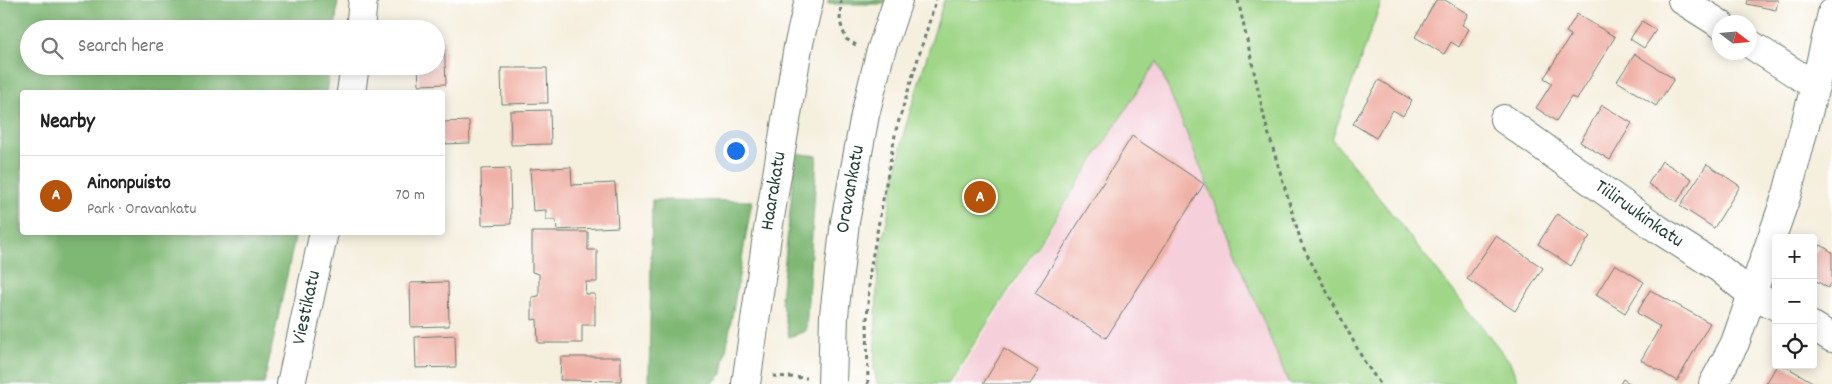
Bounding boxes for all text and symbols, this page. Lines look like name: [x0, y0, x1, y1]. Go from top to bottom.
north arrow: [1712, 15, 1757, 60]
search box: [20, 20, 445, 75]
icon: search: [38, 34, 66, 62]
text: Search here: [78, 34, 164, 61]
text: Nearby: [40, 108, 95, 138]
your location: [723, 138, 749, 164]
street label: Oravankatu: [830, 143, 873, 235]
street label: Haarakatu: [754, 150, 795, 233]
text: Ainonpuisto: [87, 171, 171, 198]
street label: Tiiliruukinkatu: [1588, 174, 1689, 256]
pin: A: [964, 178, 996, 216]
text: A: [52, 184, 60, 207]
text: 70 m: [395, 184, 425, 207]
text: Park · Oravankatu: [87, 198, 196, 221]
map controls: [1772, 234, 1817, 369]
button: +: [1772, 234, 1817, 279]
street label: Viestikatu: [286, 268, 329, 347]
button: −: [1772, 279, 1817, 324]
button: locate: [1772, 324, 1817, 369]

